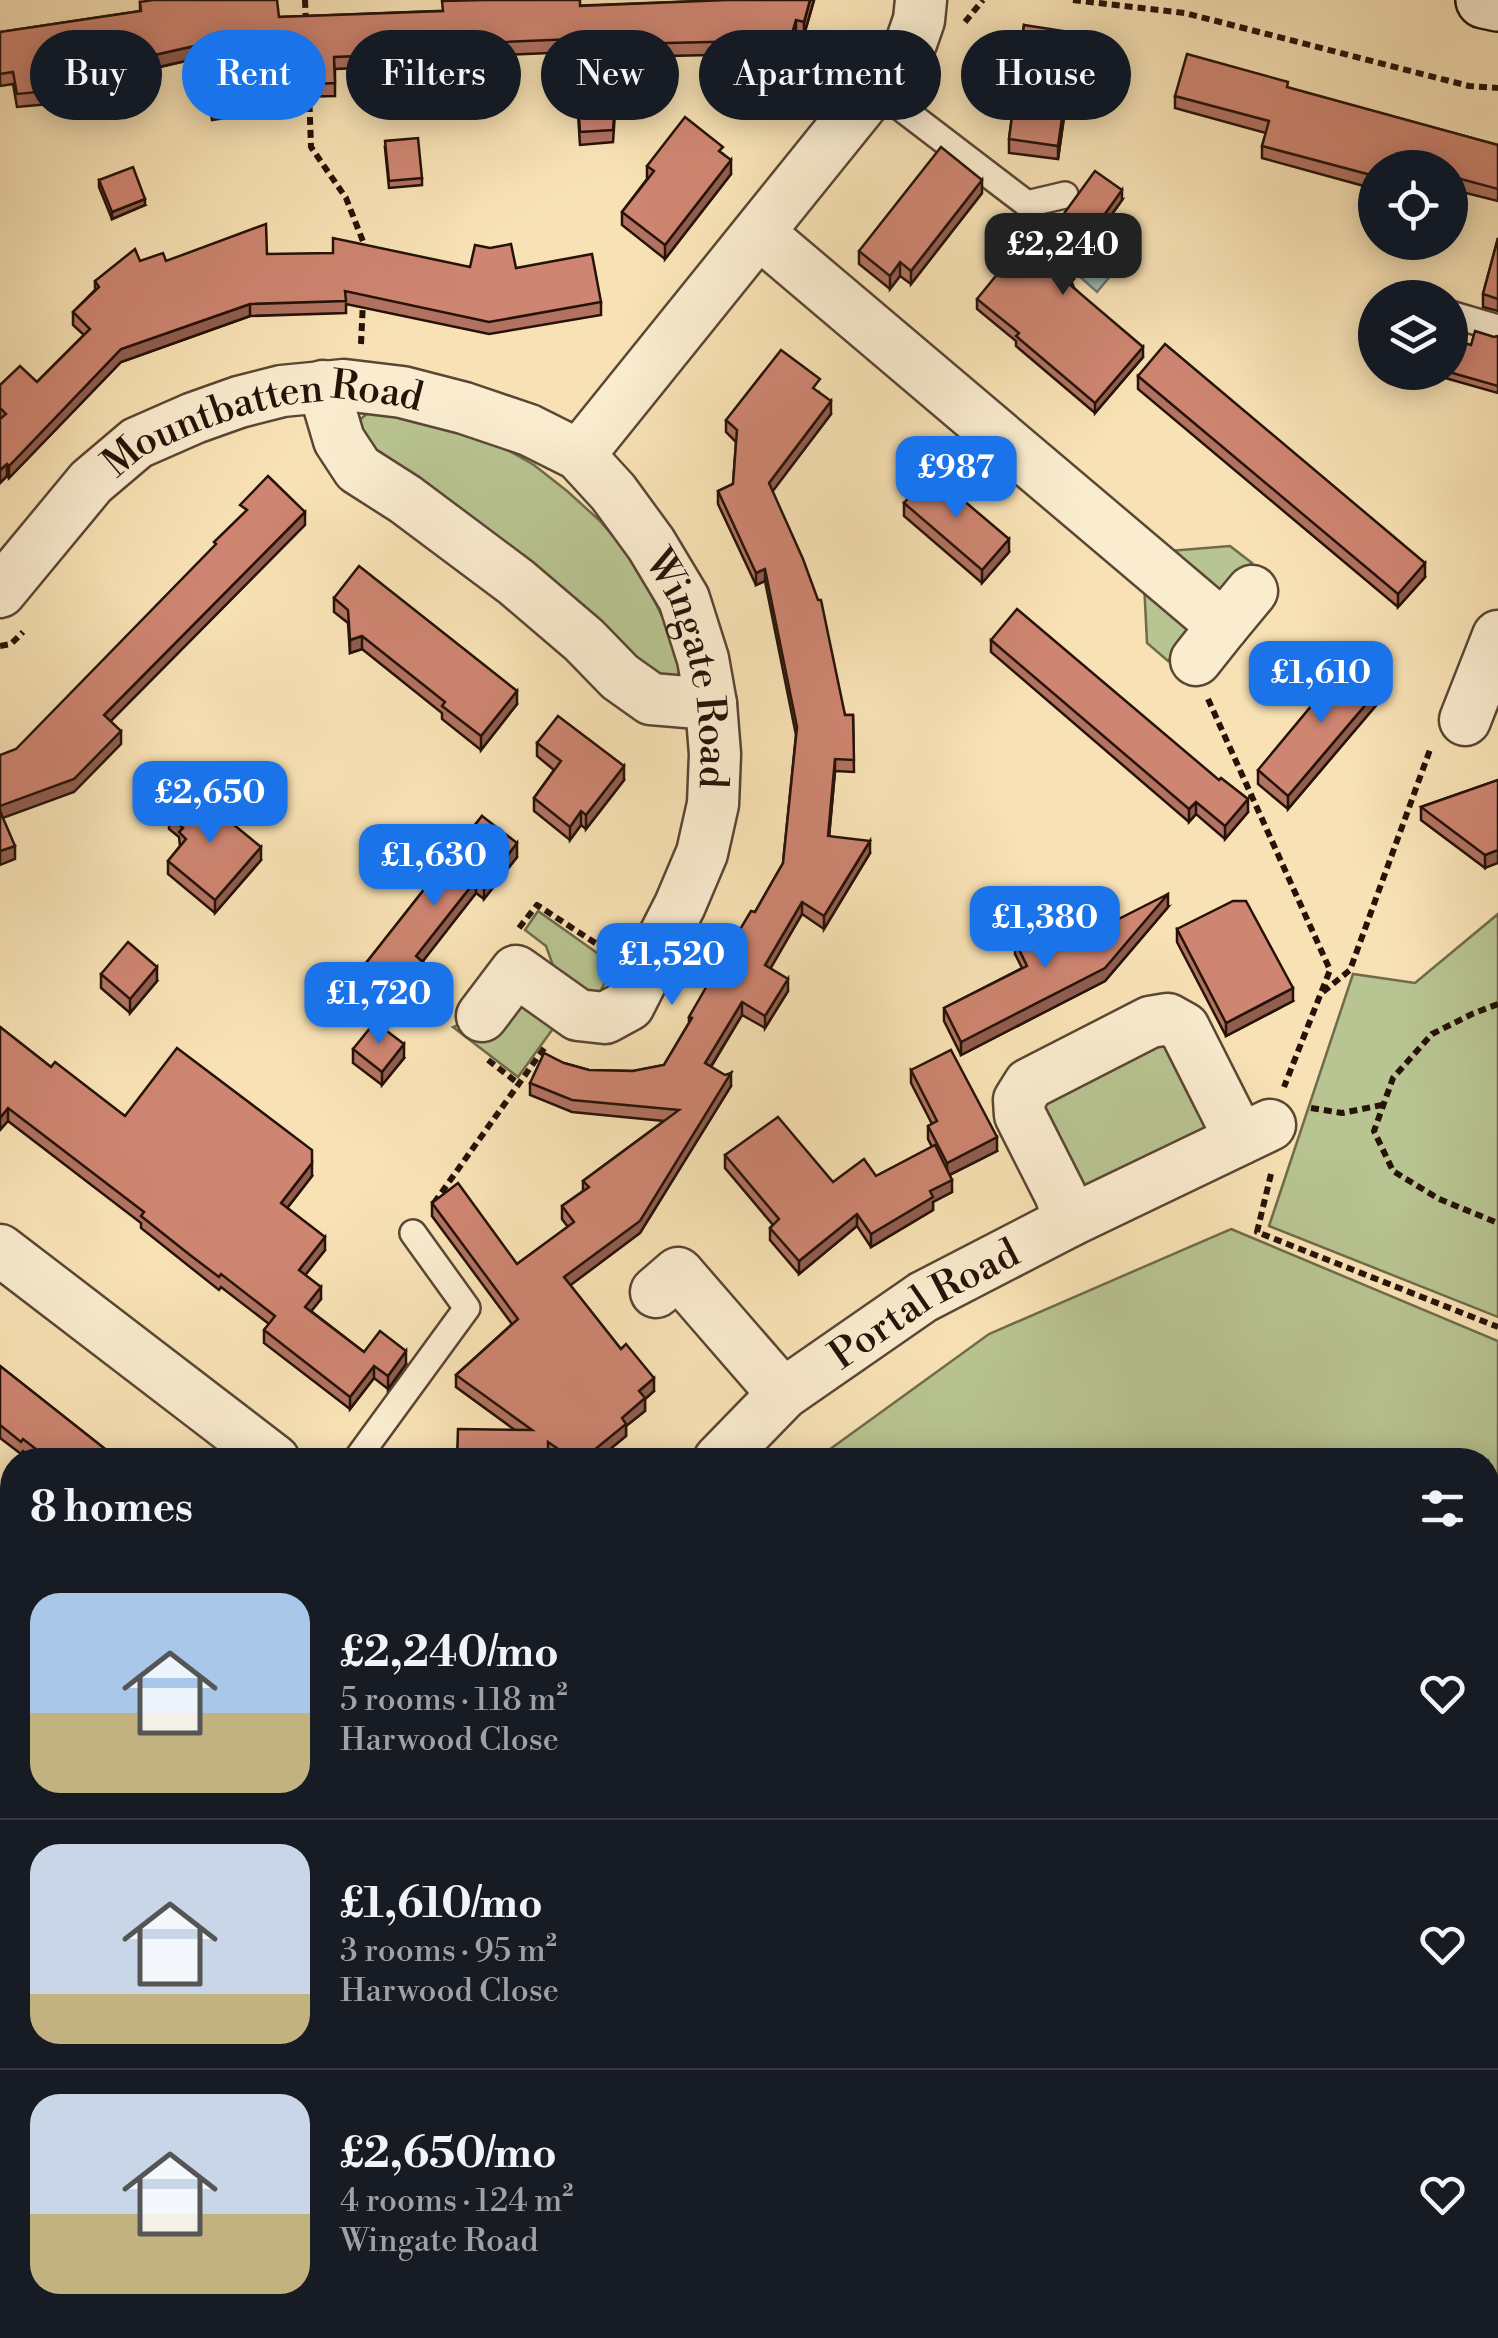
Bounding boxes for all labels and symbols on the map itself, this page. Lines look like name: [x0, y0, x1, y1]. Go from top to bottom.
pin: £2,240: [982, 213, 1144, 298]
street label: Mountbatten Road: [93, 361, 429, 489]
pin: £987: [897, 436, 1015, 521]
street label: Wingate Road: [632, 539, 738, 790]
pin: £1,610: [1240, 641, 1402, 726]
pin: £2,650: [129, 761, 291, 846]
pin: £1,630: [353, 824, 515, 909]
pin: £1,380: [964, 886, 1126, 971]
pin: £1,520: [591, 923, 753, 1008]
pin: £1,720: [298, 962, 460, 1047]
street label: Portal Road: [820, 1228, 1028, 1381]

